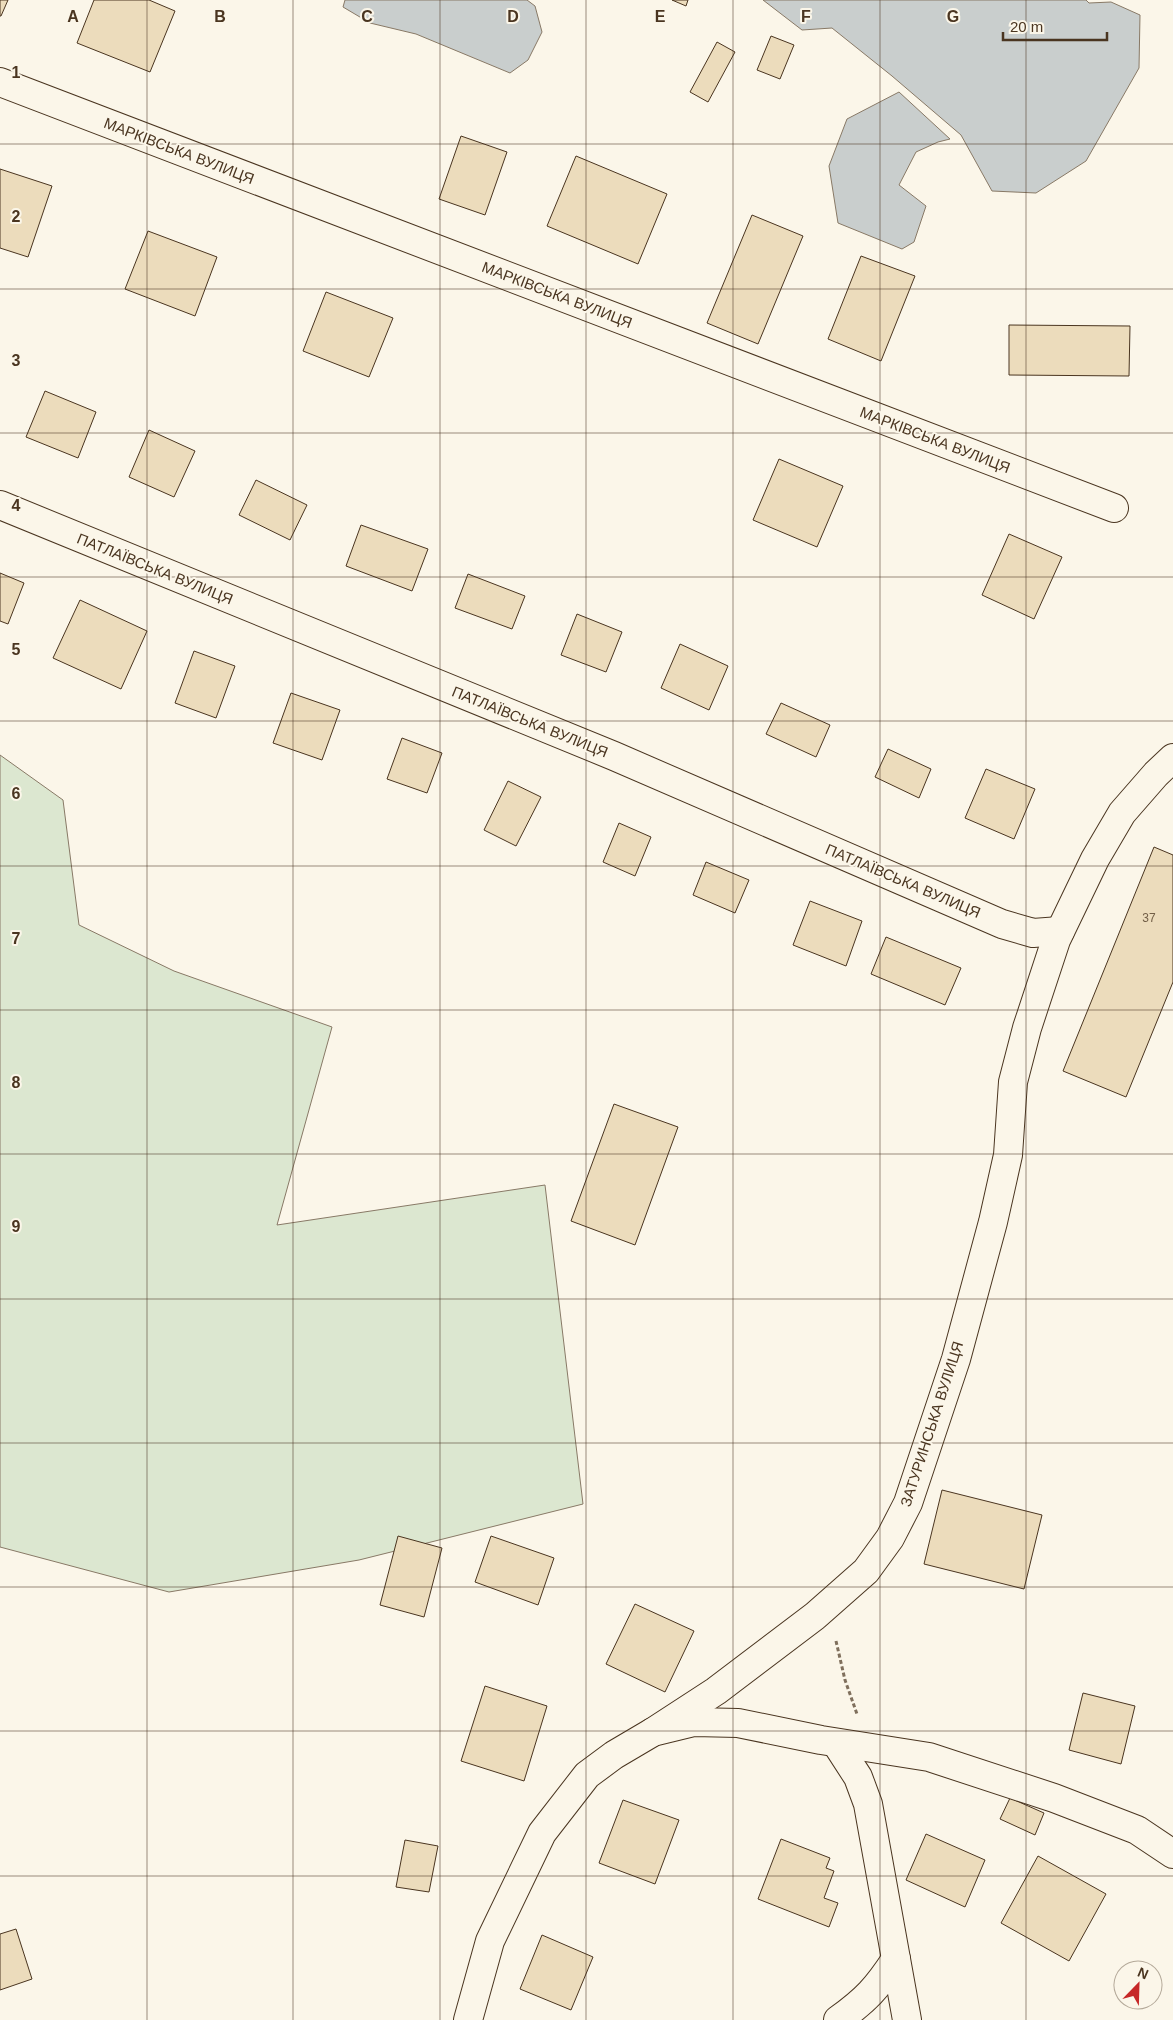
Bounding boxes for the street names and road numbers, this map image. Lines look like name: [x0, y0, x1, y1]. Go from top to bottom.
street label: МАРКІВСЬКА ВУЛИЦЯ: [102, 114, 257, 187]
street label: МАРКІВСЬКА ВУЛИЦЯ: [480, 258, 635, 331]
street label: МАРКІВСЬКА ВУЛИЦЯ: [858, 403, 1013, 476]
street label: ПАТЛАЇВСЬКА ВУЛИЦЯ: [75, 529, 236, 608]
street label: ПАТЛАЇВСЬКА ВУЛИЦЯ: [450, 682, 611, 761]
street label: ПАТЛАЇВСЬКА ВУЛИЦЯ: [823, 840, 983, 921]
street label: ЗАТУРИНСЬКА ВУЛИЦЯ: [897, 1339, 966, 1509]

